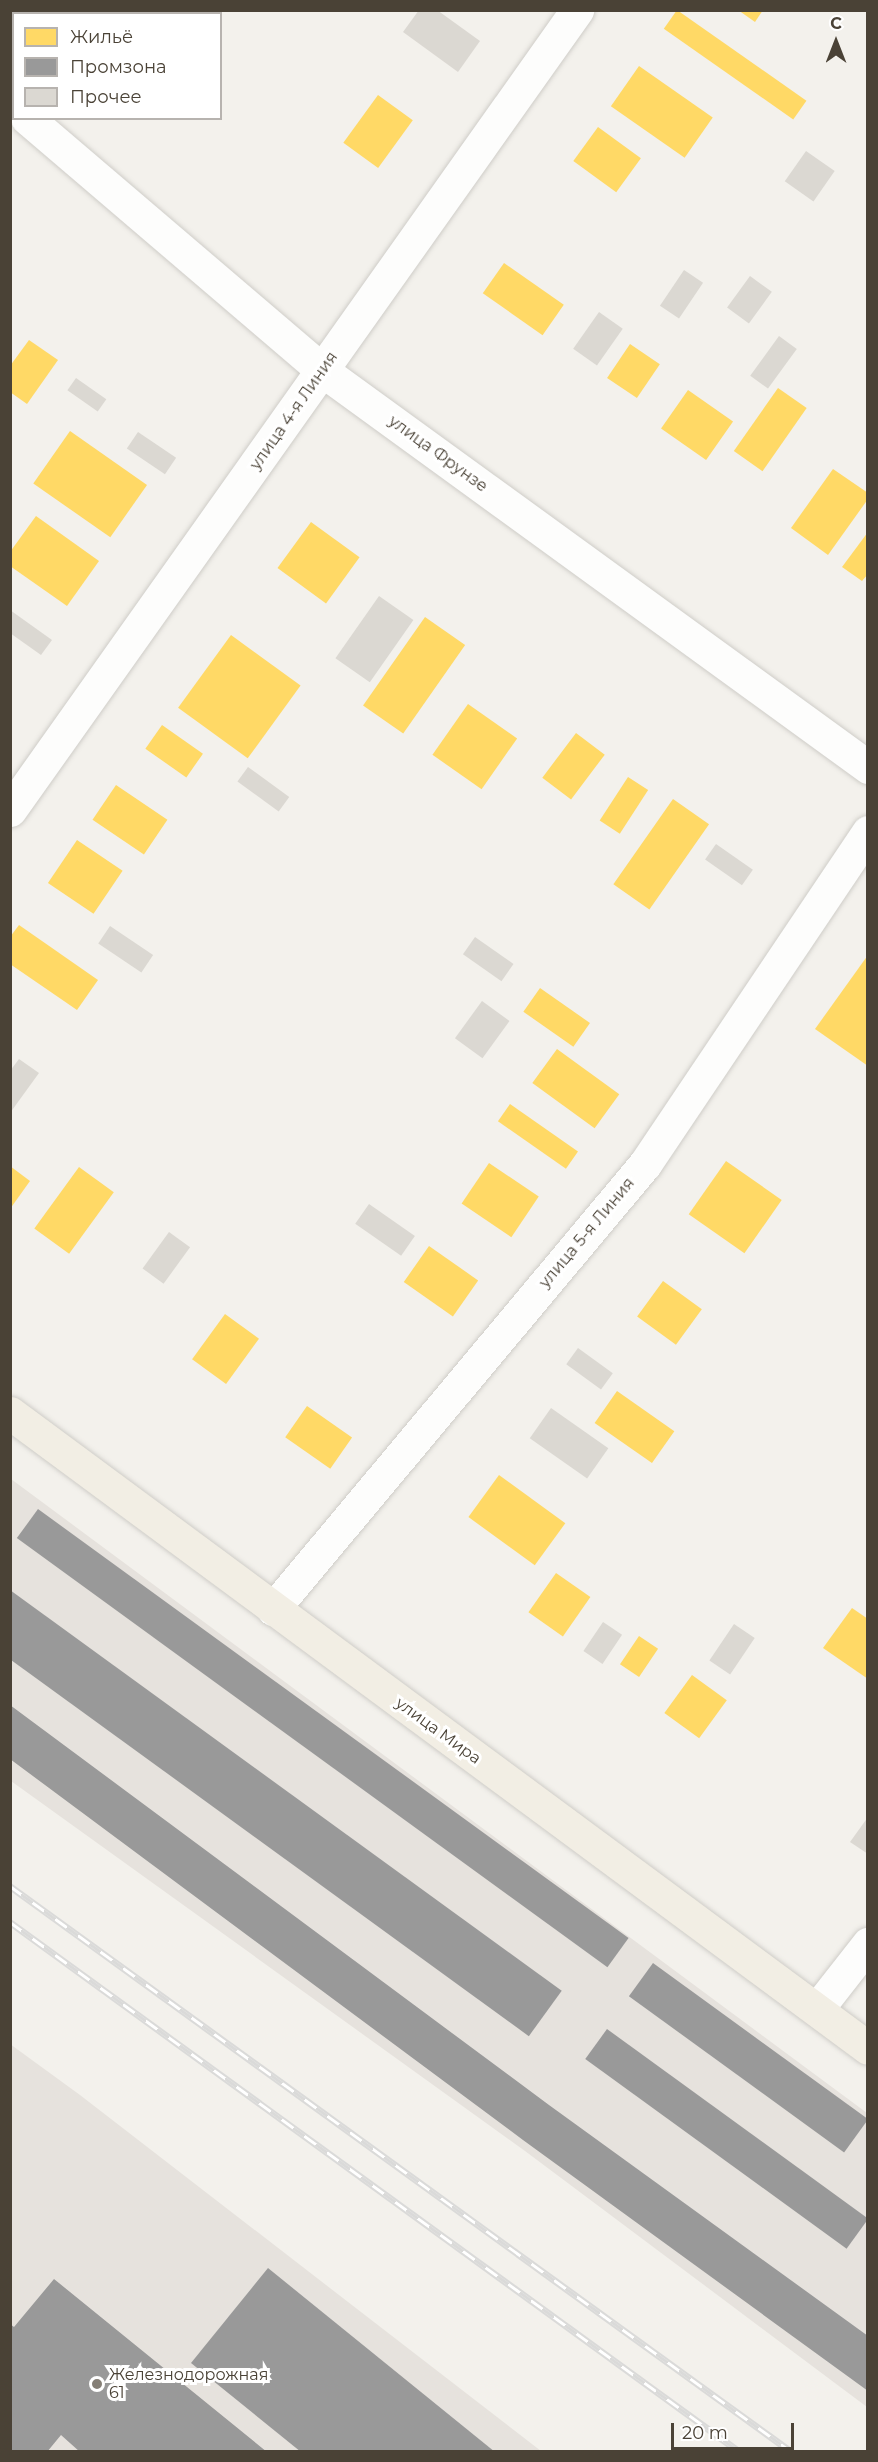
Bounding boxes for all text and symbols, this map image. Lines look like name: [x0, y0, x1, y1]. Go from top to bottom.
legend: [12, 12, 222, 120]
north arrow: [806, 12, 866, 72]
text: С: [830, 14, 842, 33]
text: Жильё: [70, 26, 133, 48]
text: Промзона: [70, 56, 167, 78]
text: Прочее: [70, 86, 142, 108]
street label: улица 4-я Линия: [246, 348, 342, 474]
street label: улица Фрунзе: [385, 412, 491, 496]
street label: улица 5-я Линия: [535, 1174, 639, 1292]
street label: улица Мира: [392, 1694, 484, 1768]
place label: Железнодорожная 61: [109, 2365, 268, 2403]
marker: Железнодорожная 61: [90, 2377, 104, 2391]
scale bar: [674, 2411, 797, 2449]
text: 20 m: [682, 2422, 728, 2444]

